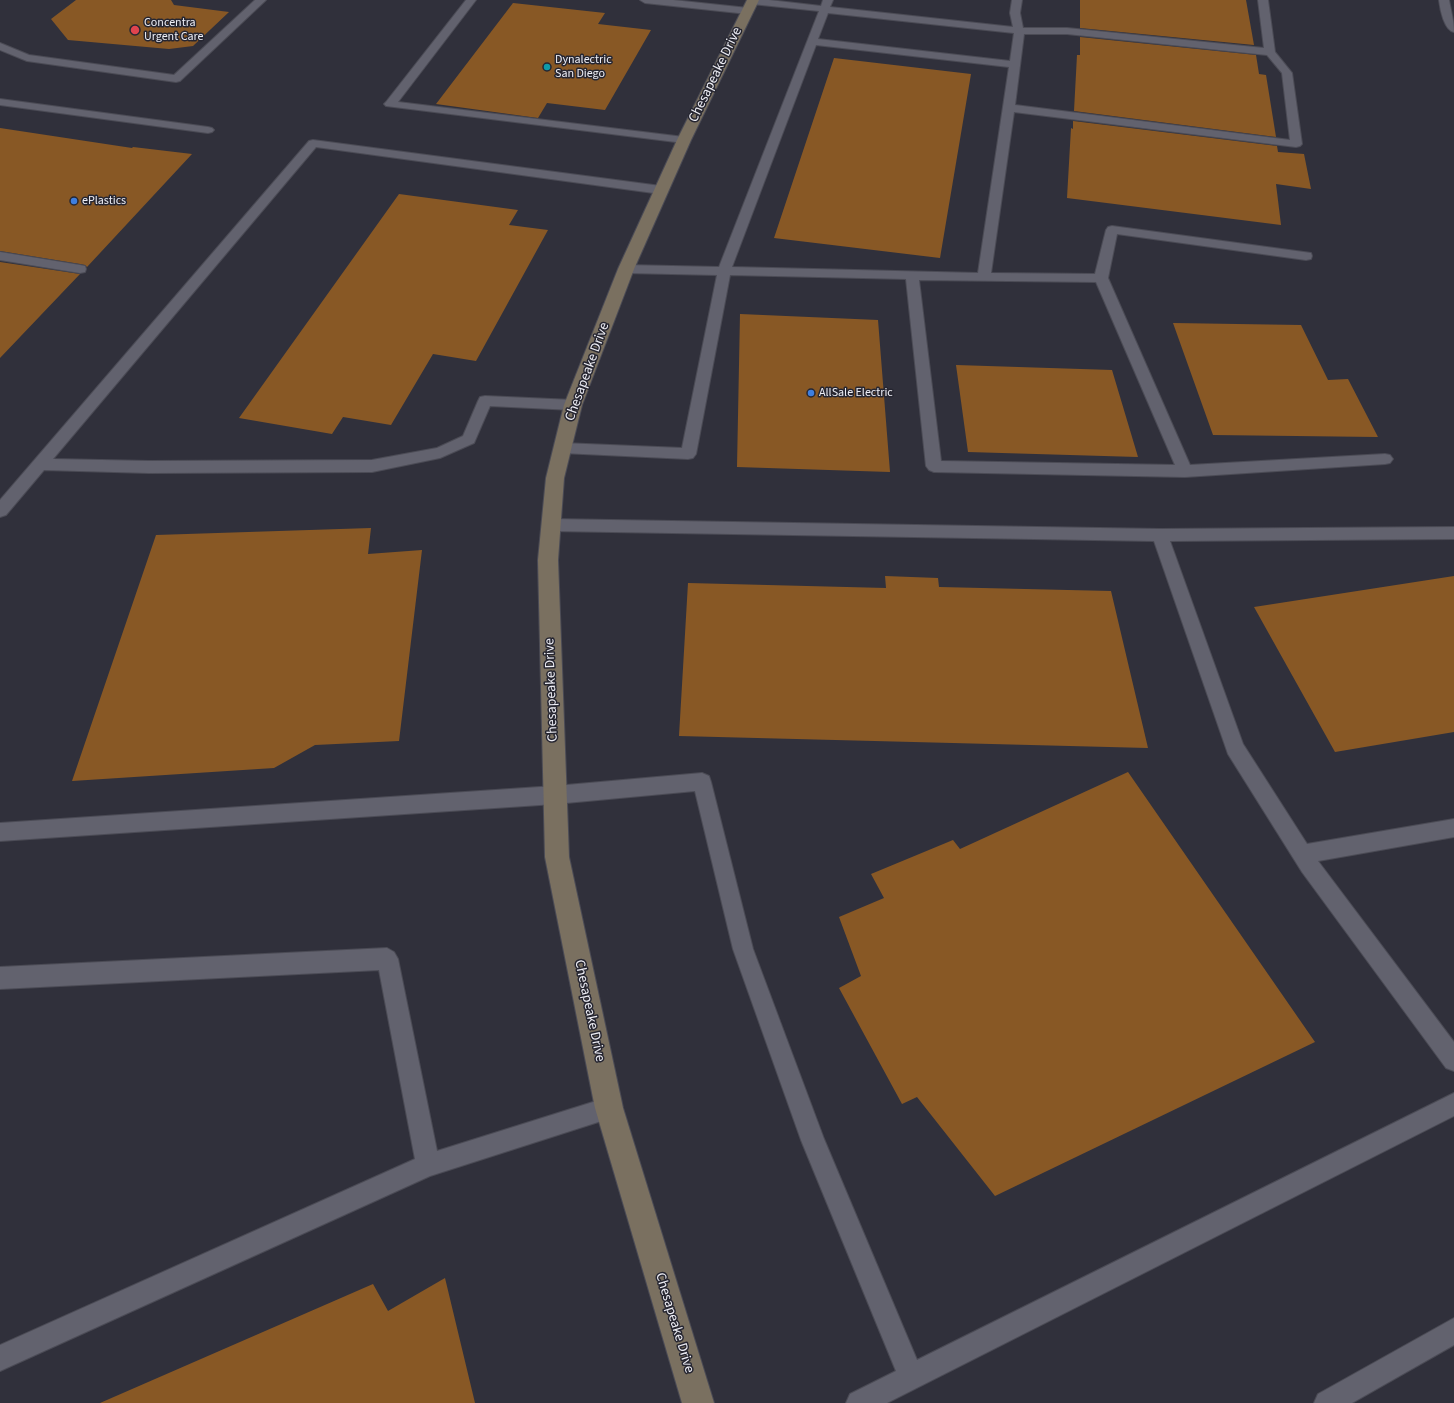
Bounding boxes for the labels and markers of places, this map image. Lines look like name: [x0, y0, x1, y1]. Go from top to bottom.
place label: Concentra Urgent Care: [144, 16, 204, 44]
marker: Concentra Urgent Care: [129, 24, 141, 36]
place label: Dynalectric San Diego: [555, 53, 612, 81]
marker: Dynalectric San Diego: [542, 62, 552, 72]
place label: ePlastics: [82, 194, 126, 208]
marker: ePlastics: [69, 196, 79, 206]
place label: AllSale Electric: [819, 386, 893, 400]
marker: AllSale Electric: [806, 388, 816, 398]

